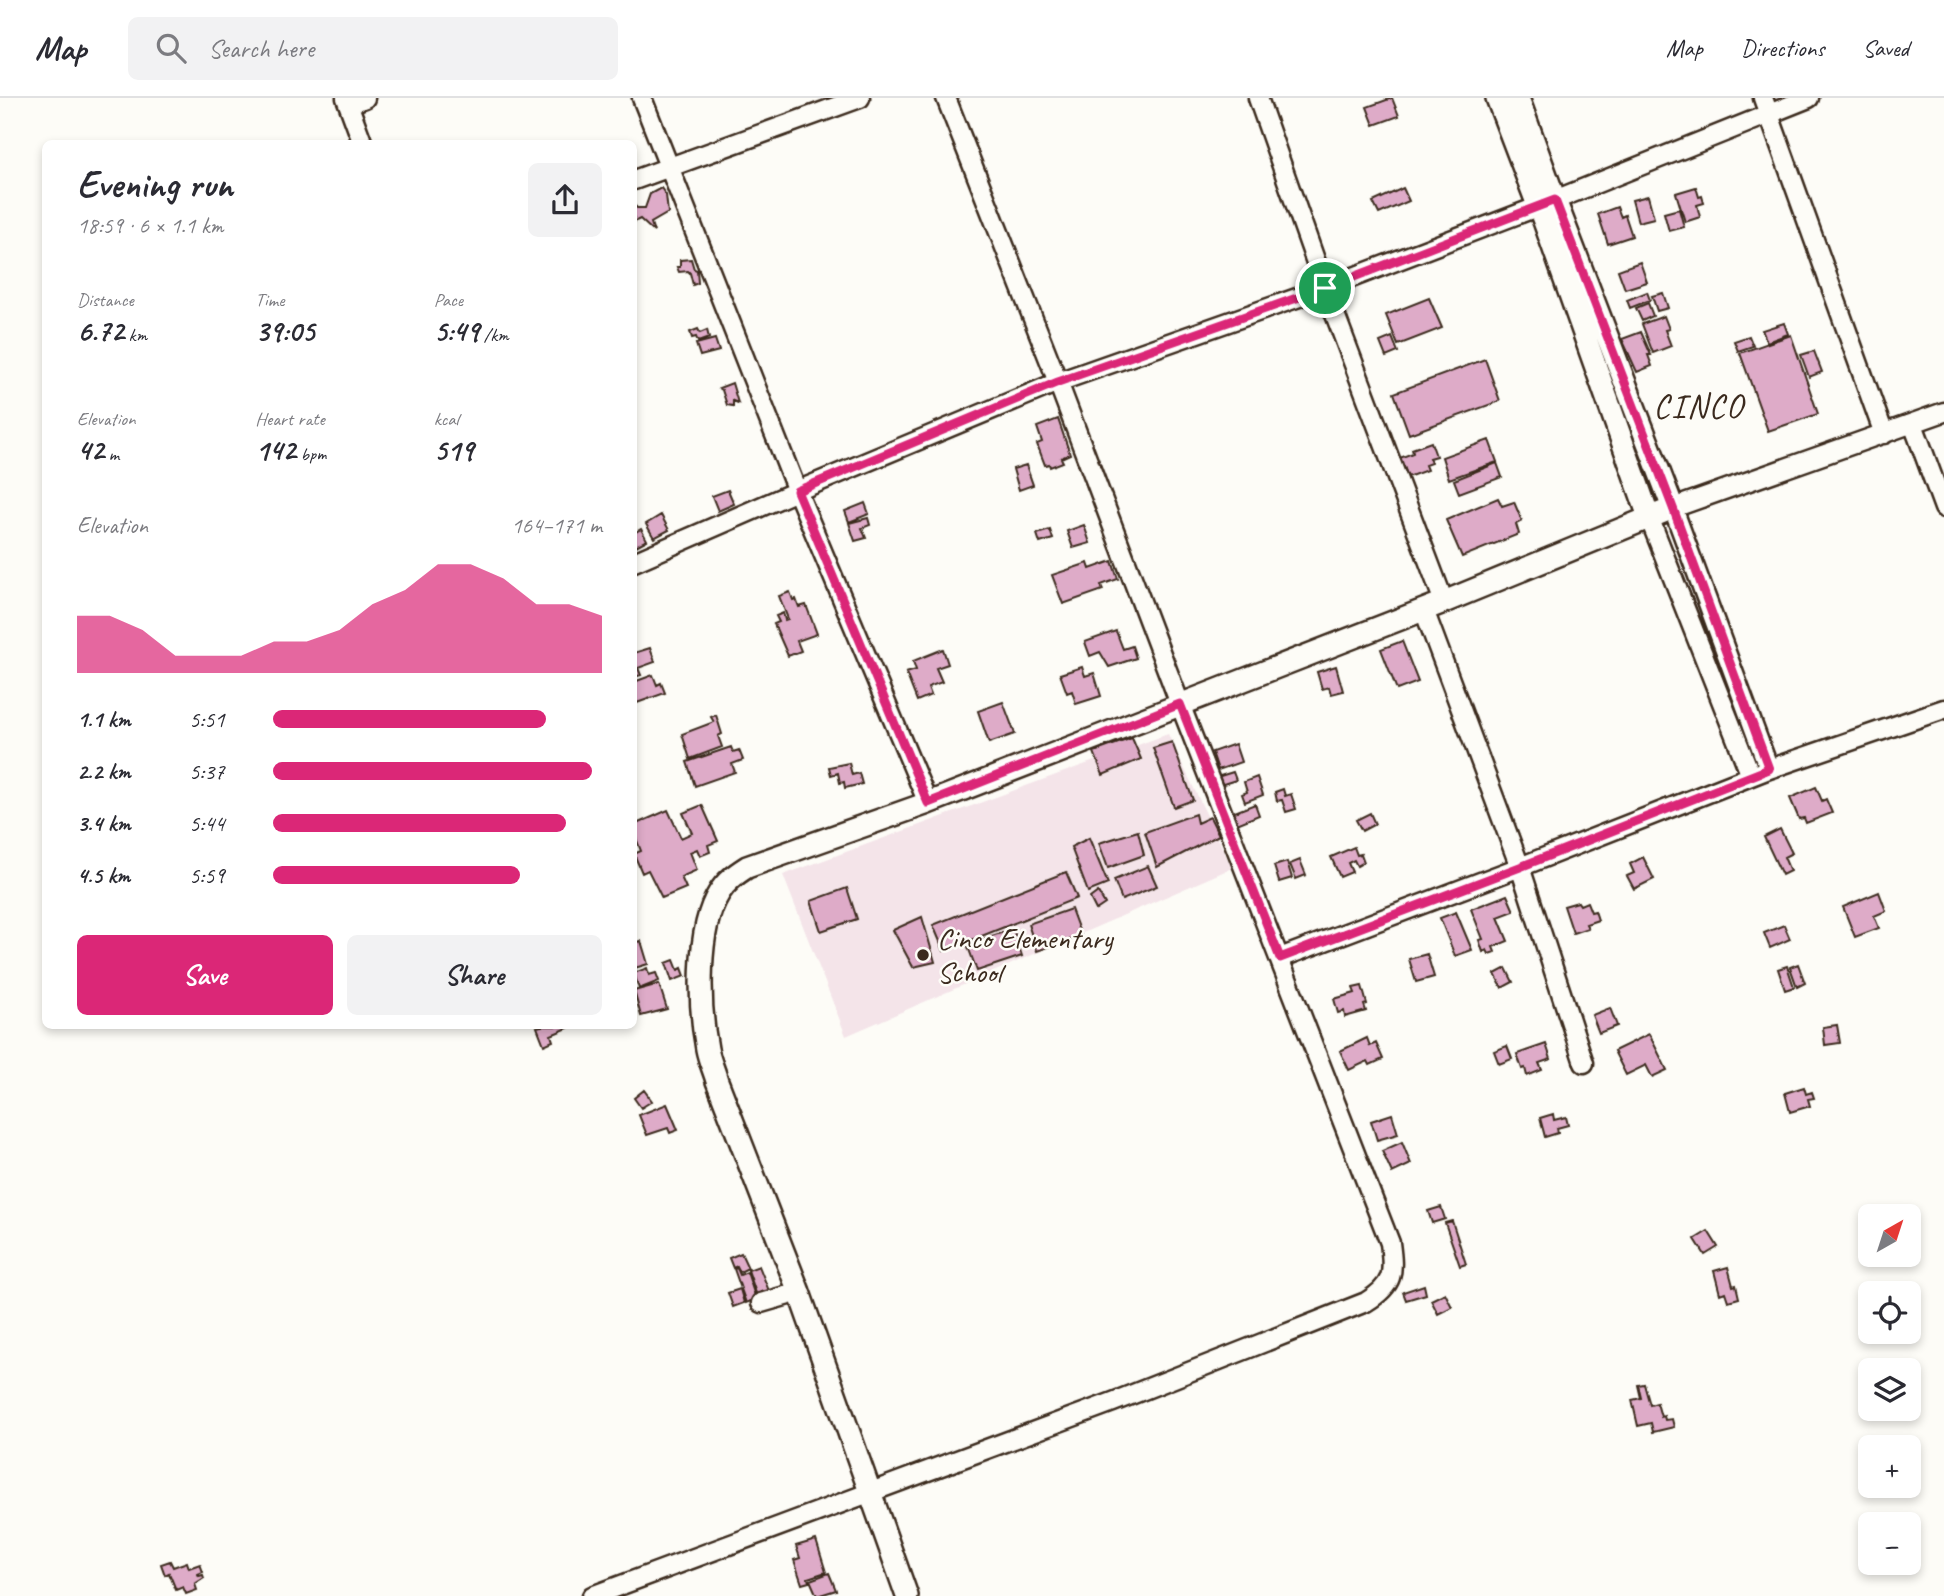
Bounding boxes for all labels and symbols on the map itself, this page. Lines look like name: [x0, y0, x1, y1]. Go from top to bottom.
pin: [1295, 258, 1355, 318]
district label: CINCO: [1654, 385, 1746, 427]
place label: Cinco Elementary School: [937, 919, 1114, 991]
marker: Cinco Elementary School: [915, 947, 931, 963]
north arrow: [1858, 1204, 1922, 1267]

